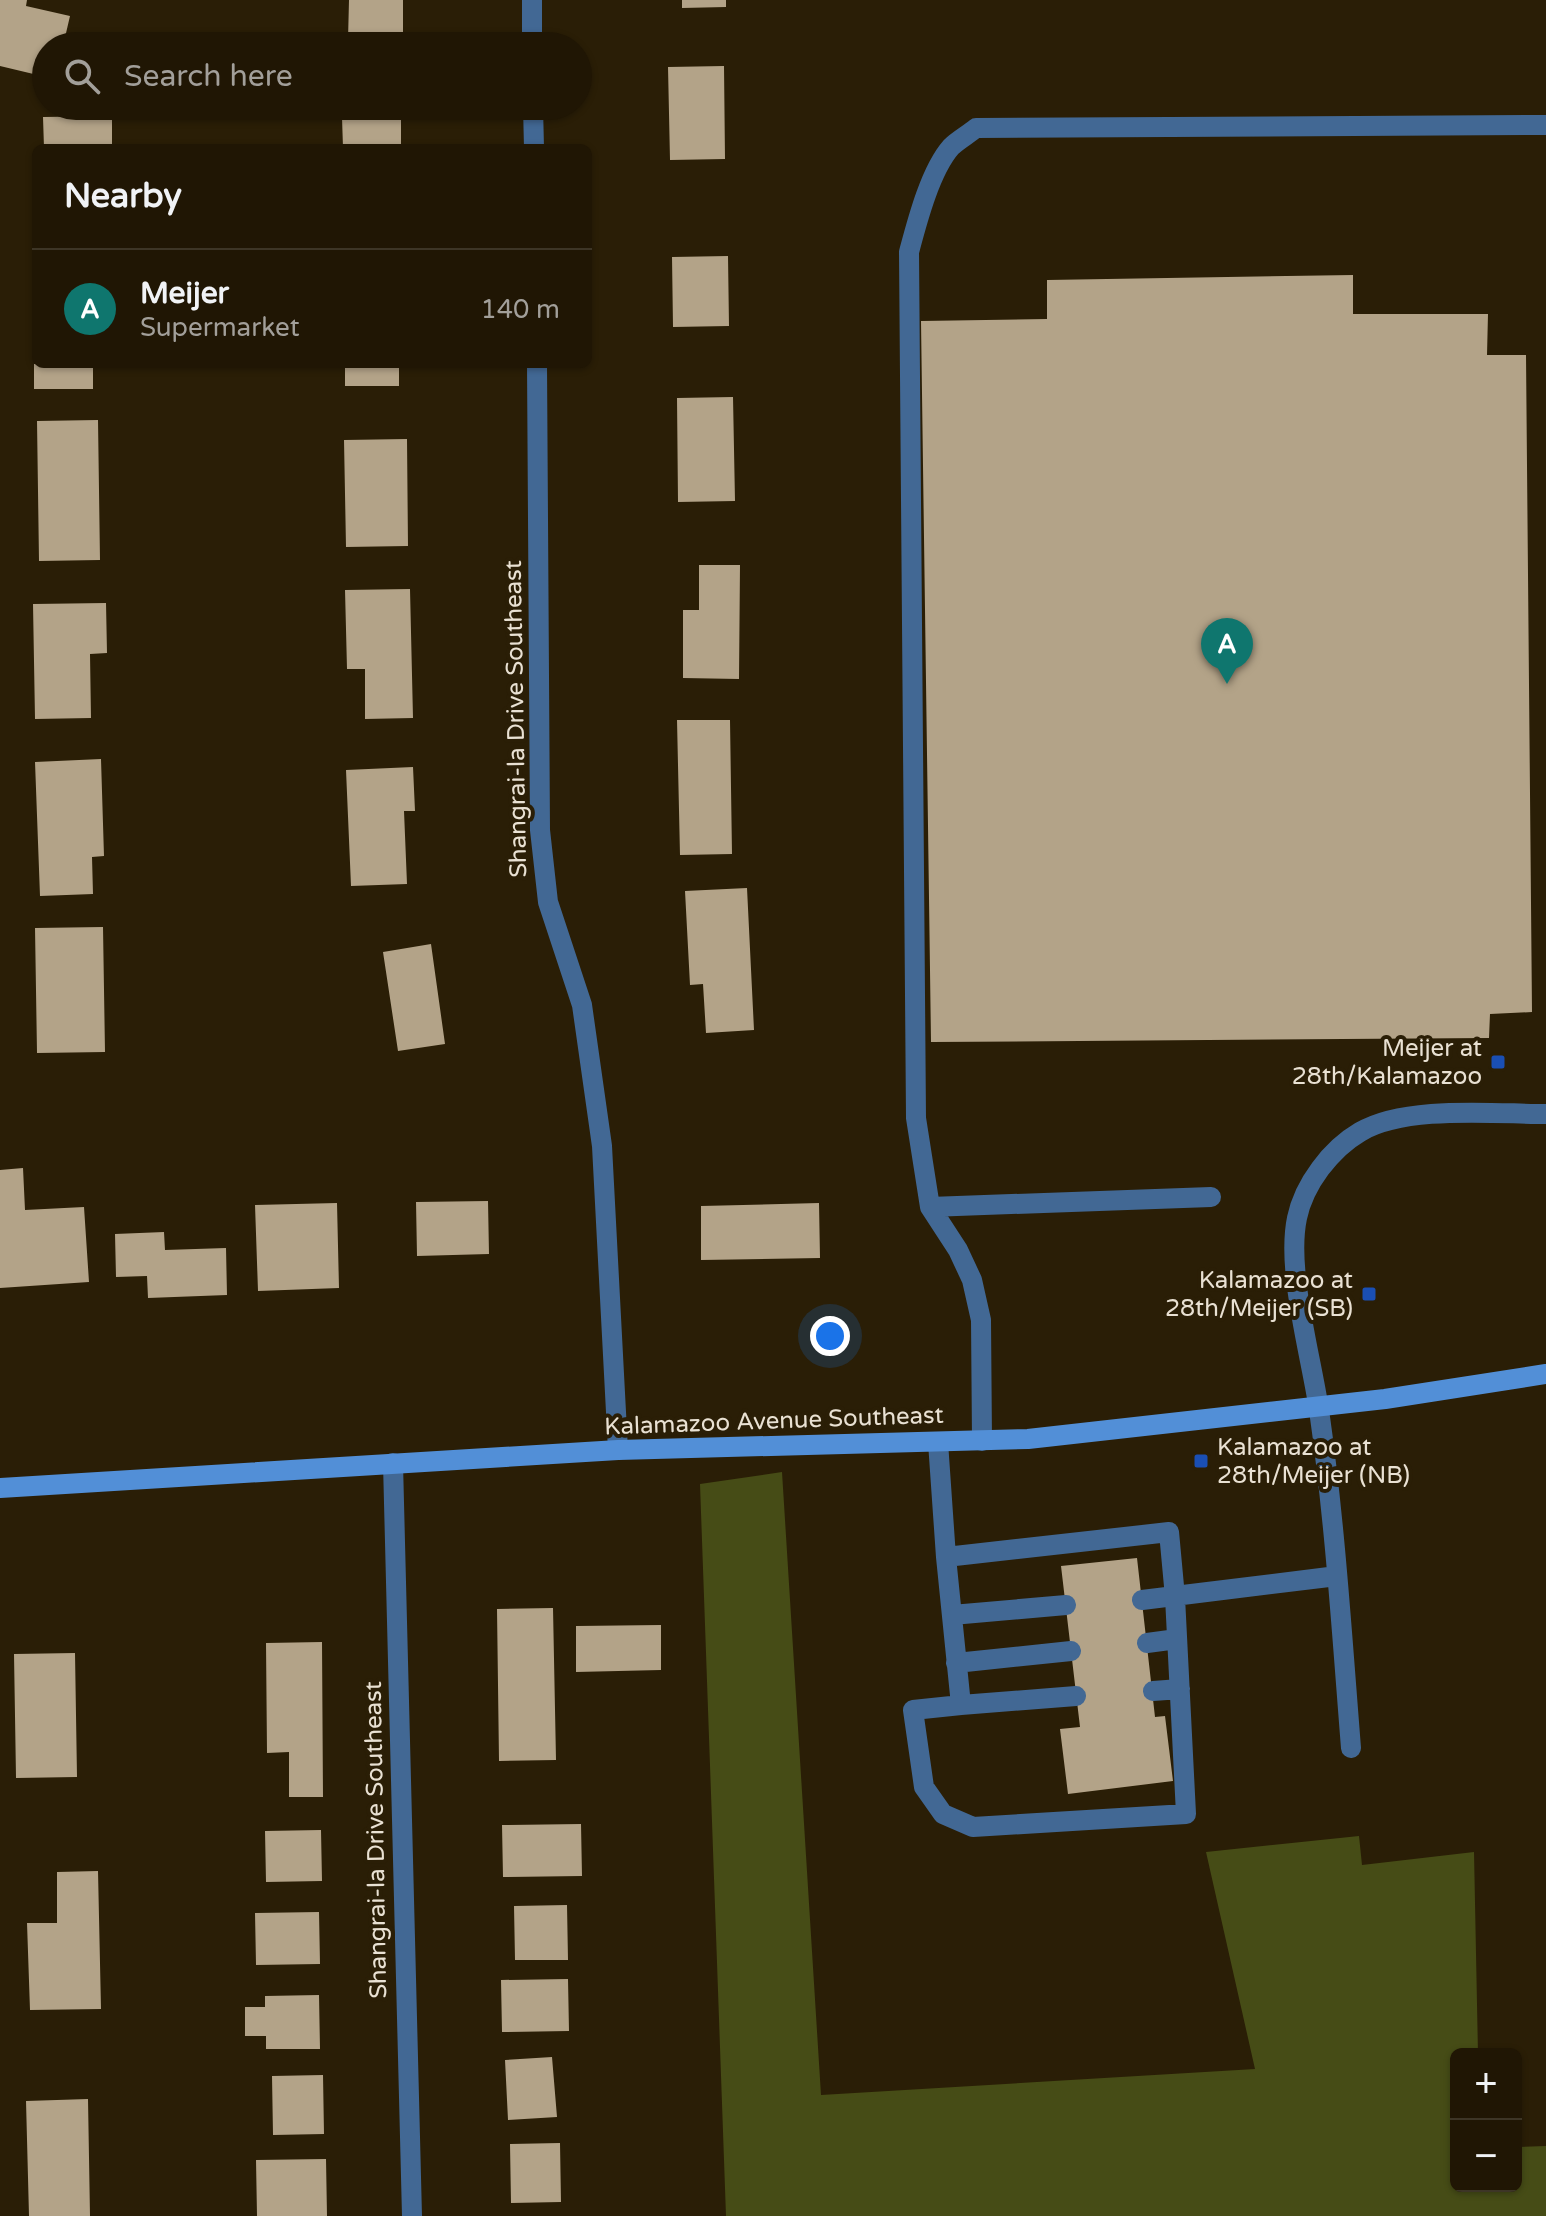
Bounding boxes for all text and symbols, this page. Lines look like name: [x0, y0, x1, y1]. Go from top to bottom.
search box: [32, 32, 592, 120]
icon: search: [60, 54, 104, 98]
text: Search here: [124, 58, 293, 95]
text: Nearby: [64, 176, 182, 217]
text: Meijer: [140, 275, 229, 312]
text: A: [80, 294, 100, 325]
text: 140 m: [480, 294, 560, 325]
text: Supermarket: [140, 312, 300, 343]
street label: Shangrai-la Drive Southeast: [499, 560, 533, 878]
pin: A: [1201, 618, 1253, 684]
place label: Meijer at 28th/Kalamazoo: [1292, 1034, 1482, 1091]
marker: Meijer at 28th/Kalamazoo: [1489, 1053, 1507, 1071]
place label: Kalamazoo at 28th/Meijer (SB): [1165, 1266, 1353, 1323]
marker: Kalamazoo at 28th/Meijer (SB): [1360, 1285, 1378, 1303]
your location: [810, 1316, 850, 1356]
street label: Kalamazoo Avenue Southeast: [604, 1401, 944, 1441]
place label: Kalamazoo at 28th/Meijer (NB): [1217, 1433, 1410, 1490]
marker: Kalamazoo at 28th/Meijer (NB): [1192, 1452, 1210, 1470]
street label: Shangrai-la Drive Southeast: [359, 1681, 393, 1999]
map controls: [1450, 2048, 1522, 2192]
button: +: [1450, 2048, 1522, 2120]
button: −: [1450, 2120, 1522, 2192]

